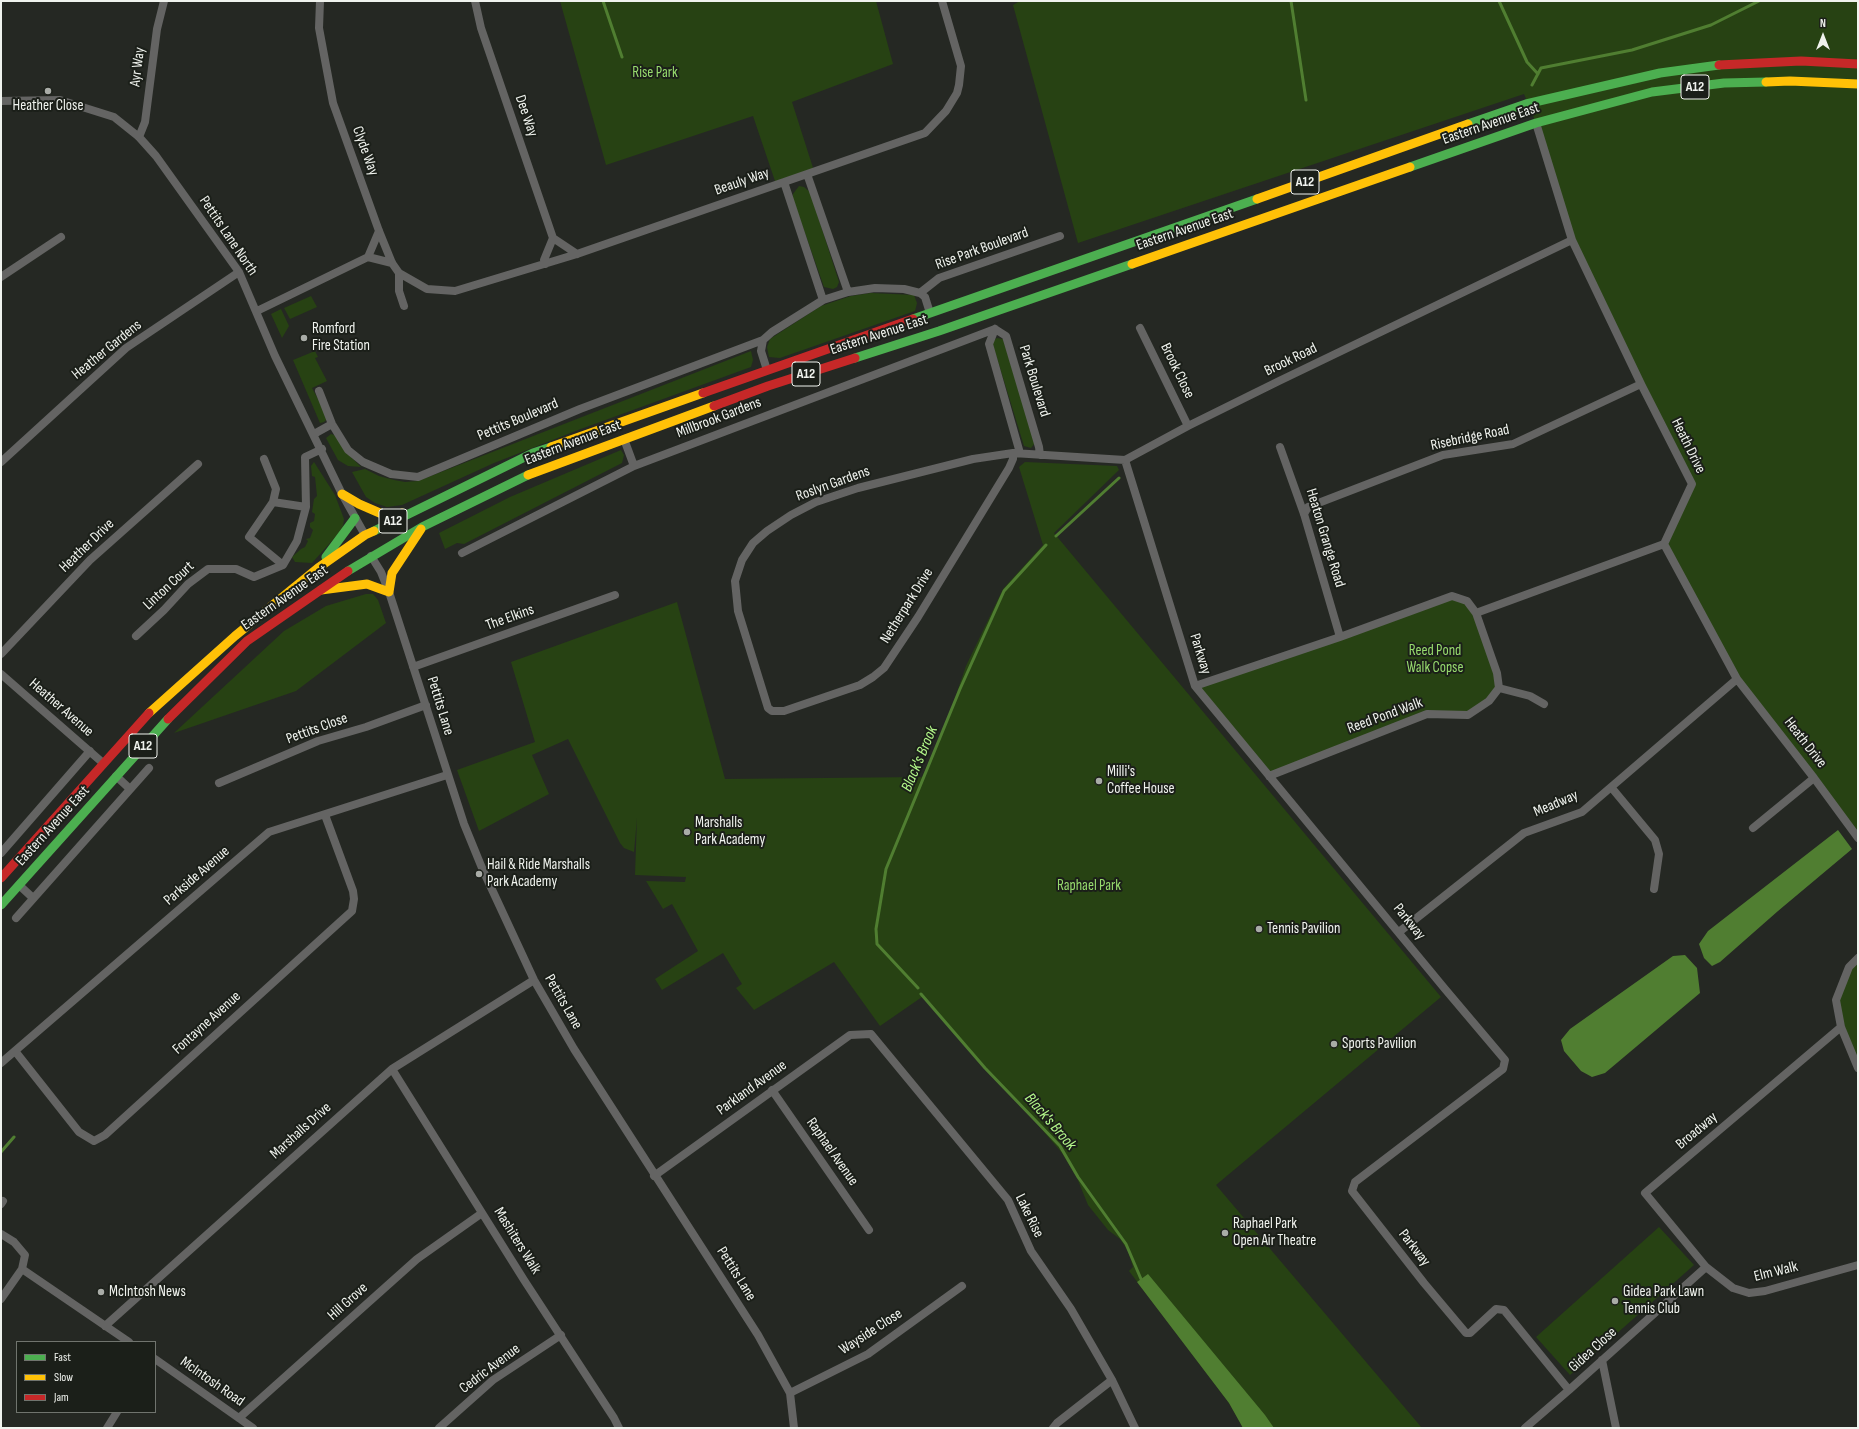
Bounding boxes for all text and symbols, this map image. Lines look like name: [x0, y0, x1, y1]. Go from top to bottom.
north arrow: [1803, 16, 1843, 56]
text: N: [1820, 17, 1826, 30]
street label: Ayr Way: [127, 46, 149, 88]
park label: Rise Park: [632, 64, 678, 82]
road number: A12: [1681, 75, 1709, 99]
marker: Heather Close: [43, 86, 53, 96]
street label: Dee Way: [511, 93, 541, 139]
place label: Heather Close: [13, 97, 83, 115]
street label: Eastern Avenue East: [1440, 99, 1542, 149]
street label: Clyde Way: [348, 124, 382, 178]
street label: Beauly Way: [712, 164, 772, 200]
road number: A12: [1291, 170, 1319, 194]
street label: Pettits Lane North: [195, 193, 261, 279]
street label: Eastern Avenue East: [1134, 205, 1236, 255]
street label: Rise Park Boulevard: [933, 224, 1031, 274]
street label: Eastern Avenue East: [828, 311, 930, 359]
street label: Heather Gardens: [69, 316, 145, 384]
place label: Romford Fire Station: [312, 320, 370, 355]
marker: Romford Fire Station: [299, 333, 309, 343]
street label: Brook Road: [1262, 340, 1320, 380]
street label: Brook Close: [1156, 341, 1198, 401]
street label: Park Boulevard: [1015, 343, 1053, 419]
road number: A12: [792, 362, 820, 386]
street label: Millbrook Gardens: [674, 394, 764, 442]
street label: Pettits Boulevard: [475, 395, 561, 445]
street label: Eastern Avenue East: [522, 416, 624, 470]
street label: Heath Drive: [1667, 416, 1709, 476]
street label: Risebridge Road: [1429, 421, 1511, 455]
street label: Roslyn Gardens: [794, 462, 872, 506]
street label: Heaton Grange Road: [1301, 487, 1349, 589]
road number: A12: [379, 509, 407, 533]
street label: Heather Drive: [56, 515, 118, 577]
street label: Linton Court: [140, 558, 198, 614]
street label: Eastern Avenue East: [238, 562, 332, 634]
street label: Netherpark Drive: [877, 565, 937, 647]
street label: The Elkins: [483, 601, 537, 635]
street label: Parkway: [1185, 631, 1215, 677]
park label: Reed Pond Walk Copse: [1406, 642, 1464, 677]
street label: Heather Avenue: [25, 675, 97, 741]
street label: Pettits Lane: [423, 675, 457, 737]
street label: Reed Pond Walk: [1345, 694, 1425, 738]
street label: Pettits Close: [284, 710, 350, 748]
street label: Heath Drive: [1780, 714, 1830, 772]
water label: Black's Brook: [898, 723, 942, 795]
road number: A12: [129, 734, 157, 758]
place label: Milli's Coffee House: [1107, 763, 1175, 798]
marker: Milli's Coffee House: [1094, 776, 1104, 786]
street label: Eastern Avenue East: [12, 782, 94, 870]
street label: Meadway: [1531, 787, 1581, 821]
place label: Marshalls Park Academy: [695, 814, 765, 849]
marker: Marshalls Park Academy: [682, 827, 692, 837]
street label: Parkside Avenue: [160, 843, 234, 909]
place label: Hail & Ride Marshalls Park Academy: [487, 856, 590, 891]
marker: Hail & Ride Marshalls Park Academy: [474, 869, 484, 879]
park label: Raphael Park: [1057, 877, 1121, 895]
street label: Parkway: [1389, 900, 1429, 944]
place label: Tennis Pavilion: [1267, 920, 1340, 938]
marker: Tennis Pavilion: [1254, 924, 1264, 934]
street label: Pettits Lane: [540, 971, 586, 1033]
street label: Fontayne Avenue: [169, 988, 245, 1058]
place label: Sports Pavilion: [1342, 1035, 1417, 1053]
marker: Sports Pavilion: [1329, 1039, 1339, 1049]
street label: Parkland Avenue: [713, 1057, 791, 1119]
water label: Black's Brook: [1020, 1090, 1080, 1154]
street label: Marshalls Drive: [267, 1099, 335, 1163]
street label: Broadway: [1673, 1108, 1721, 1154]
street label: Raphael Avenue: [802, 1115, 862, 1189]
street label: Lake Rise: [1011, 1191, 1047, 1241]
street label: Mashiters Walk: [489, 1204, 545, 1278]
place label: Raphael Park Open Air Theatre: [1233, 1215, 1316, 1250]
street label: Parkway: [1394, 1226, 1434, 1270]
marker: Raphael Park Open Air Theatre: [1220, 1228, 1230, 1238]
street label: Pettits Lane: [712, 1244, 760, 1304]
street label: Elm Walk: [1752, 1258, 1800, 1286]
street label: Hill Grove: [324, 1279, 372, 1325]
place label: McIntosh News: [109, 1283, 186, 1301]
place label: Gidea Park Lawn Tennis Club: [1623, 1283, 1704, 1318]
marker: McIntosh News: [96, 1287, 106, 1297]
marker: Gidea Park Lawn Tennis Club: [1610, 1296, 1620, 1306]
street label: Wayside Close: [836, 1305, 906, 1359]
street label: Gidea Close: [1565, 1324, 1621, 1376]
street label: Cedric Avenue: [456, 1340, 524, 1398]
legend: [16, 1341, 156, 1413]
text: Fast: [54, 1350, 71, 1365]
street label: McIntosh Road: [176, 1353, 248, 1411]
text: Slow: [54, 1370, 73, 1385]
text: Jam: [54, 1390, 69, 1405]

